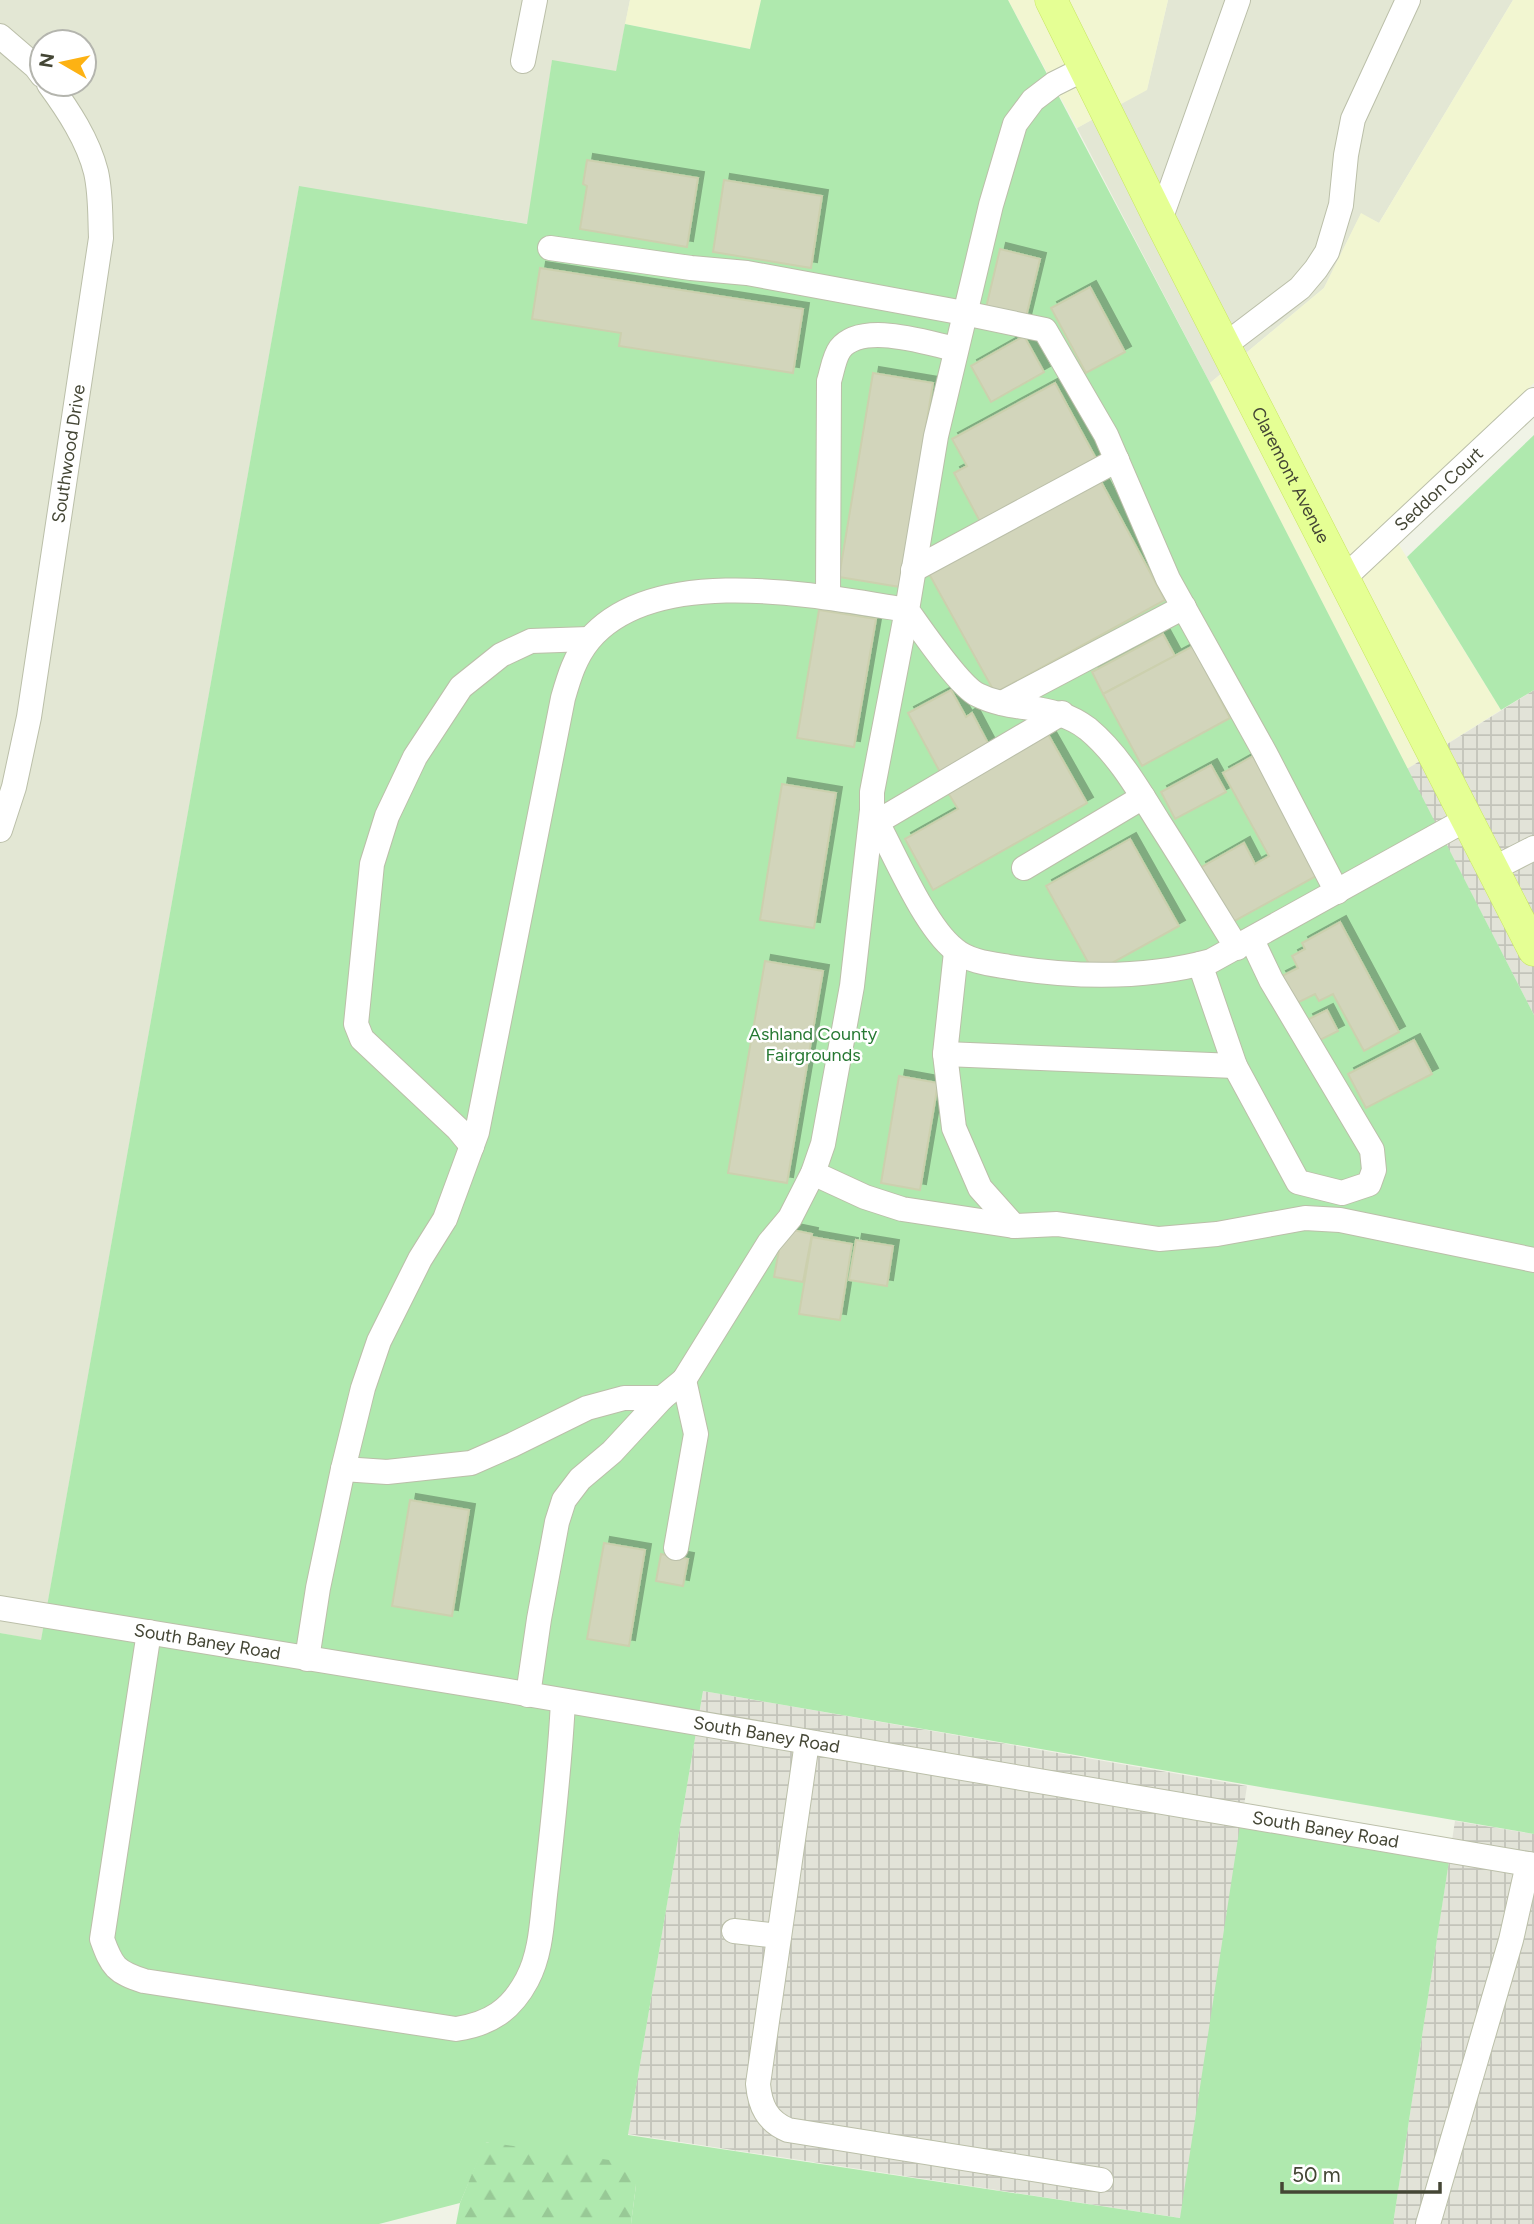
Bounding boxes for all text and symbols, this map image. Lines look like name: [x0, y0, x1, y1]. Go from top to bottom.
north arrow: [28, 28, 98, 98]
text: N: [34, 51, 59, 69]
street label: Southwood Drive: [47, 383, 90, 525]
street label: Claremont Avenue: [1247, 403, 1335, 547]
street label: Seddon Court: [1390, 442, 1488, 536]
park label: Ashland County Fairgrounds: [749, 1023, 878, 1066]
street label: South Baney Road: [132, 1619, 282, 1665]
street label: South Baney Road: [692, 1712, 841, 1758]
street label: South Baney Road: [1251, 1806, 1400, 1853]
scale bar: [1282, 2150, 1440, 2194]
text: 50 m: [1292, 2162, 1341, 2187]

